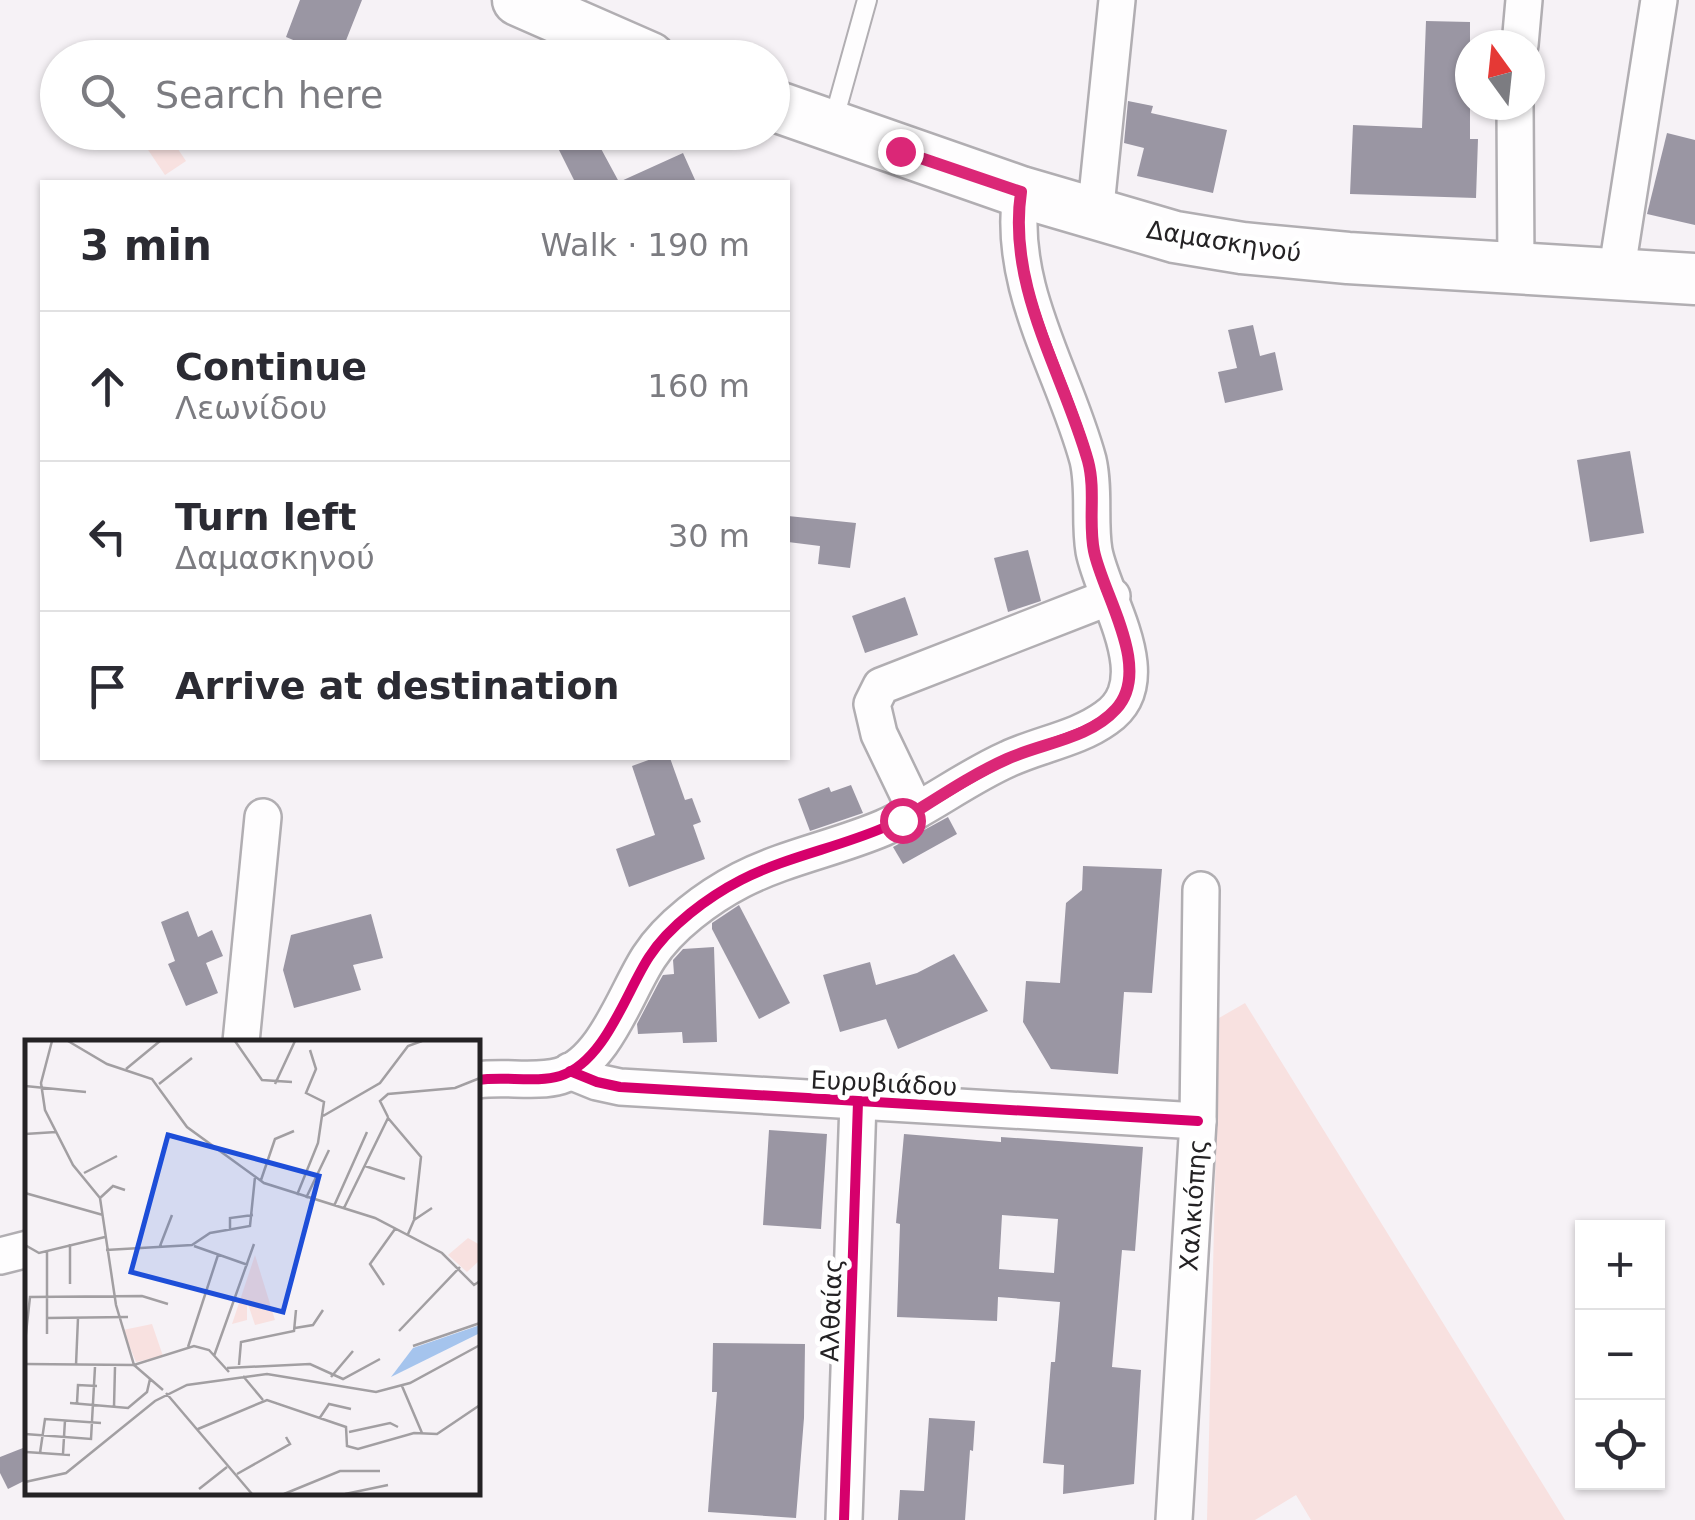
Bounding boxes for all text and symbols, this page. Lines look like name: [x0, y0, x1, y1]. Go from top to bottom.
north arrow: [1455, 30, 1545, 120]
search box: [40, 40, 790, 150]
icon: search: [75, 68, 130, 123]
text: Search here: [155, 73, 383, 117]
route end: [878, 129, 924, 175]
street label: Δαμασκηνού: [1145, 215, 1303, 268]
text: 3 min: [80, 221, 212, 270]
text: Walk · 190 m: [540, 226, 750, 264]
text: Continue: [175, 345, 367, 389]
icon: ahead: [80, 359, 135, 414]
text: 160 m: [648, 367, 750, 405]
text: Λεωνίδου: [175, 389, 327, 427]
text: Turn left: [175, 495, 356, 539]
icon: left: [80, 509, 135, 564]
text: 30 m: [668, 517, 750, 555]
text: Δαμασκηνού: [175, 539, 375, 577]
icon: arrive: [80, 659, 135, 714]
text: Arrive at destination: [175, 664, 620, 708]
route start: [880, 798, 926, 844]
inset map: [25, 1040, 480, 1495]
street label: Ευρυβιάδου: [810, 1065, 958, 1102]
street label: Χαλκιόπης: [1174, 1138, 1213, 1272]
map controls: [1575, 1220, 1665, 1490]
button: +: [1575, 1220, 1665, 1310]
street label: Αλθαίας: [815, 1258, 848, 1362]
button: −: [1575, 1310, 1665, 1400]
button: locate: [1575, 1400, 1665, 1490]

